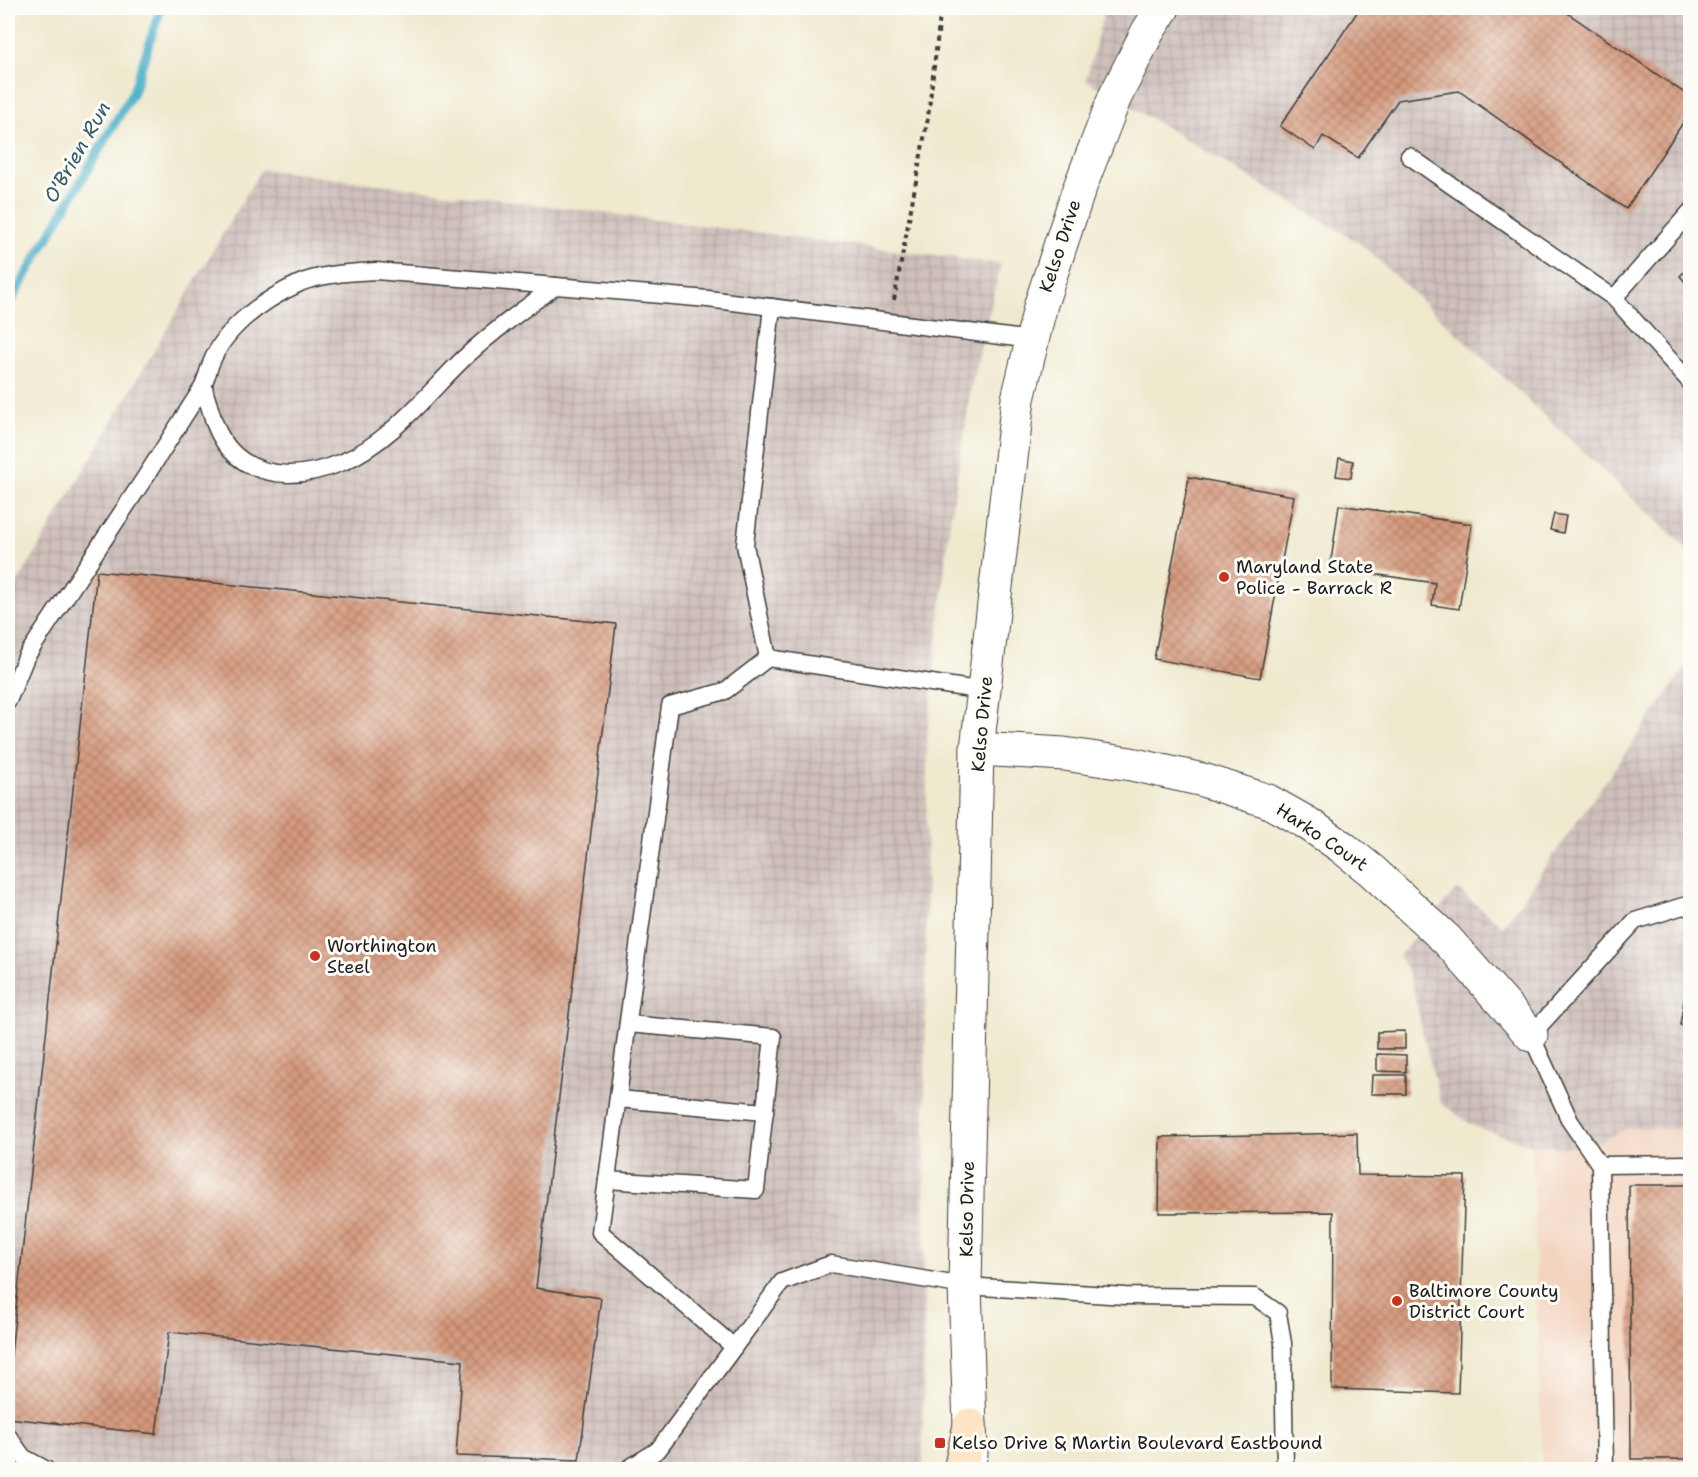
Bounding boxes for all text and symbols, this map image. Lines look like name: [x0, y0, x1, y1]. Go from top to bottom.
water label: O'Brien Run: [38, 97, 116, 207]
street label: Kelso Drive: [1034, 197, 1086, 295]
place label: Maryland State Police - Barrack R: [1236, 555, 1392, 600]
marker: Maryland State Police - Barrack R: [1217, 570, 1231, 584]
street label: Kelso Drive: [966, 675, 998, 773]
street label: Harko Court: [1271, 797, 1373, 877]
place label: Worthington Steel: [327, 934, 437, 979]
marker: Worthington Steel: [308, 949, 322, 963]
street label: Kelso Drive: [954, 1161, 980, 1257]
place label: Baltimore County District Court: [1409, 1279, 1559, 1324]
marker: Baltimore County District Court: [1390, 1294, 1404, 1308]
place label: Kelso Drive & Martin Boulevard Eastbound: [952, 1431, 1323, 1455]
marker: Kelso Drive & Martin Boulevard Eastbound: [933, 1436, 947, 1450]

